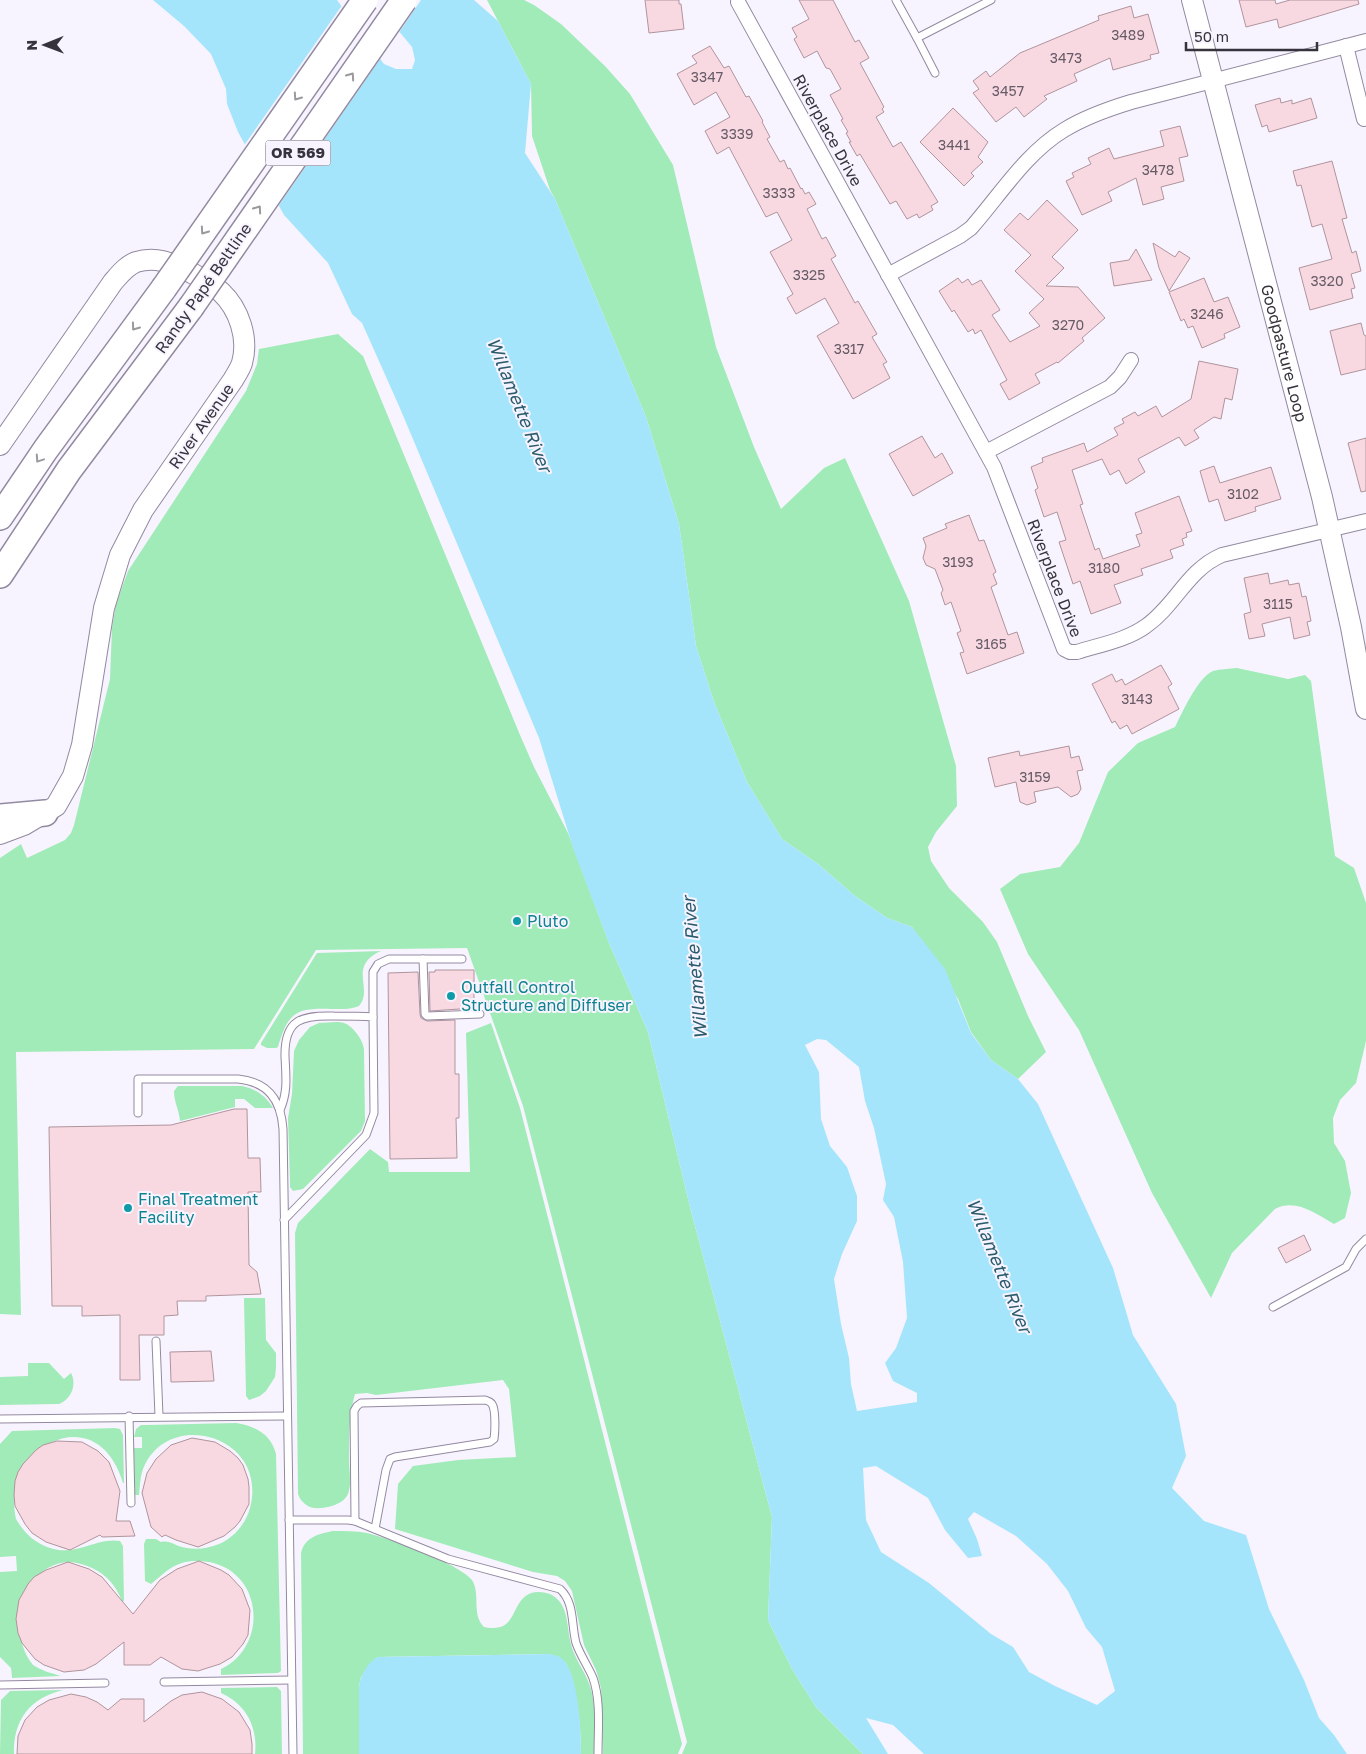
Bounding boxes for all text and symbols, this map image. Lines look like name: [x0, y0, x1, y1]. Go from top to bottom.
north arrow: [20, 20, 70, 70]
scale bar: [1186, 20, 1317, 52]
house number: 3489: [1111, 26, 1145, 43]
text: 50 m: [1194, 27, 1229, 45]
text: N: [23, 40, 40, 51]
house number: 3473: [1050, 49, 1082, 66]
house number: 3347: [691, 68, 723, 85]
street label: Riverplace Drive: [789, 70, 867, 190]
one-way arrow: [345, 72, 354, 82]
house number: 3457: [992, 82, 1024, 99]
one-way arrow: [294, 92, 303, 101]
house number: 3339: [720, 125, 754, 142]
house number: 3441: [938, 136, 970, 153]
road number: OR 569: [266, 140, 330, 166]
house number: 3478: [1142, 161, 1174, 178]
house number: 3333: [763, 184, 795, 201]
one-way arrow: [253, 206, 261, 215]
street label: Randy Papé Beltline: [150, 219, 256, 357]
one-way arrow: [201, 225, 210, 235]
house number: 3325: [793, 266, 825, 283]
house number: 3320: [1310, 272, 1344, 289]
street label: Goodpasture Loop: [1257, 282, 1312, 424]
house number: 3246: [1190, 305, 1224, 322]
house number: 3270: [1052, 316, 1084, 333]
one-way arrow: [132, 321, 141, 331]
water label: Willamette River: [483, 334, 558, 478]
house number: 3317: [834, 340, 864, 357]
street label: River Avenue: [164, 379, 238, 473]
one-way arrow: [36, 453, 45, 462]
house number: 3102: [1227, 485, 1259, 502]
street label: Riverplace Drive: [1023, 516, 1087, 640]
house number: 3193: [942, 553, 974, 570]
house number: 3180: [1088, 559, 1120, 576]
house number: 3115: [1263, 595, 1293, 612]
house number: 3165: [975, 635, 1007, 652]
house number: 3143: [1121, 690, 1153, 707]
house number: 3159: [1019, 768, 1051, 785]
water label: Willamette River: [677, 893, 711, 1041]
place label: Pluto: [527, 911, 568, 931]
marker: Pluto: [511, 915, 523, 927]
place label: Outfall Control Structure and Diffuser: [461, 977, 631, 1015]
marker: Outfall Control Structure and Diffuser: [445, 990, 457, 1002]
place label: Final Treatment Facility: [138, 1189, 258, 1227]
water label: Willamette River: [963, 1195, 1038, 1339]
marker: Final Treatment Facility: [122, 1202, 134, 1214]

